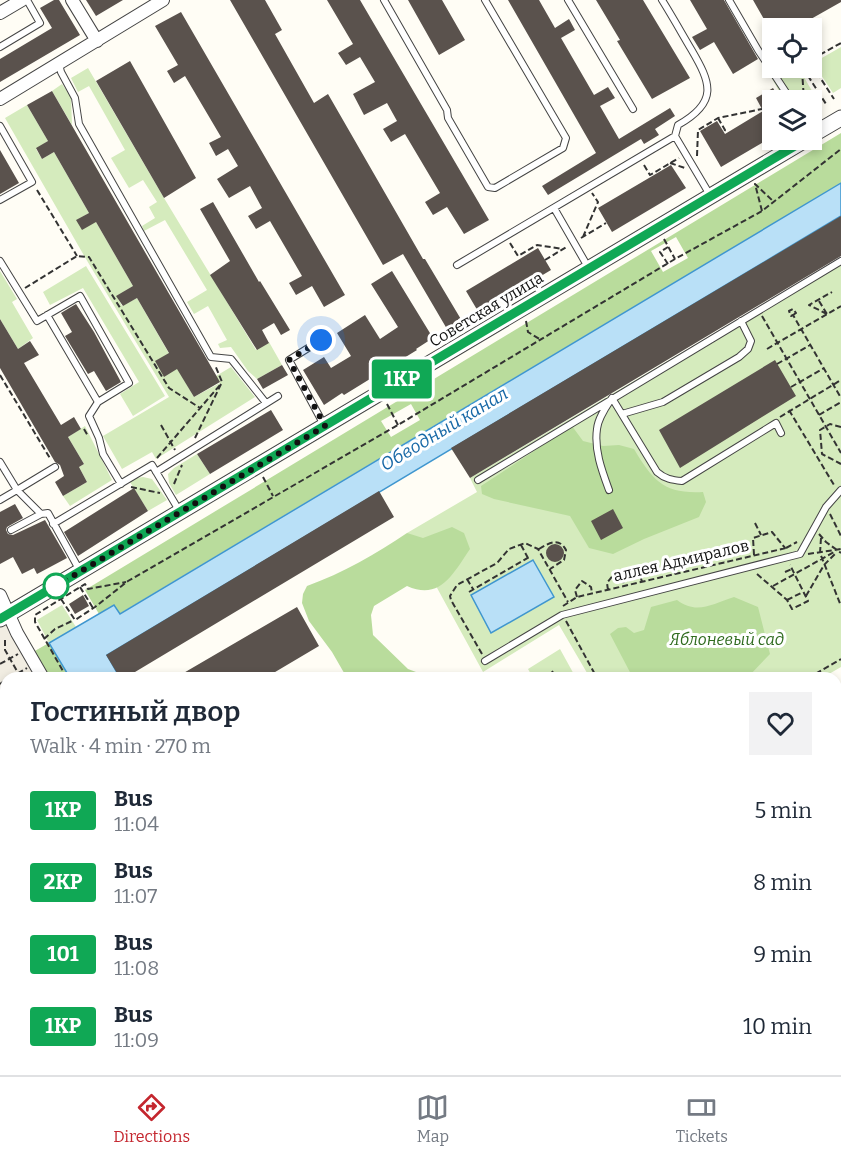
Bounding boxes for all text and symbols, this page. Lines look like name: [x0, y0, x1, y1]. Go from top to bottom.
map controls: [762, 18, 822, 150]
button: locate: [762, 18, 822, 78]
button: layers: [762, 90, 822, 150]
street label: Советская улица: [426, 268, 547, 351]
your location: [306, 325, 336, 355]
line badge: 1КР: [368, 360, 436, 398]
text: 1КР: [384, 366, 420, 392]
water label: Обводный канал: [376, 382, 512, 476]
street label: аллея Адмиралов: [611, 536, 751, 585]
unlabelled marker: [43, 573, 69, 599]
park label: Яблоневый сад: [669, 630, 784, 649]
button: heart: [749, 692, 812, 755]
text: Гостиный двор: [30, 695, 240, 728]
text: Walk · 4 min · 270 m: [30, 734, 211, 758]
text: Bus: [114, 785, 153, 812]
text: 1КР: [45, 797, 81, 823]
text: 5 min: [754, 797, 812, 824]
text: 11:04: [114, 812, 159, 836]
text: Bus: [114, 857, 153, 884]
text: 2КР: [43, 869, 83, 895]
text: 8 min: [753, 869, 812, 896]
text: 11:07: [114, 884, 157, 908]
text: Bus: [114, 929, 153, 956]
text: 101: [47, 941, 79, 967]
text: 9 min: [753, 941, 812, 968]
text: 11:08: [114, 956, 159, 980]
text: Bus: [114, 1001, 153, 1028]
text: 1КР: [45, 1013, 81, 1039]
text: 10 min: [743, 1013, 812, 1040]
text: 11:09: [114, 1028, 159, 1052]
tab: Directions: [113, 1091, 190, 1146]
tab: Map: [416, 1091, 449, 1146]
tab: Tickets: [676, 1091, 728, 1146]

